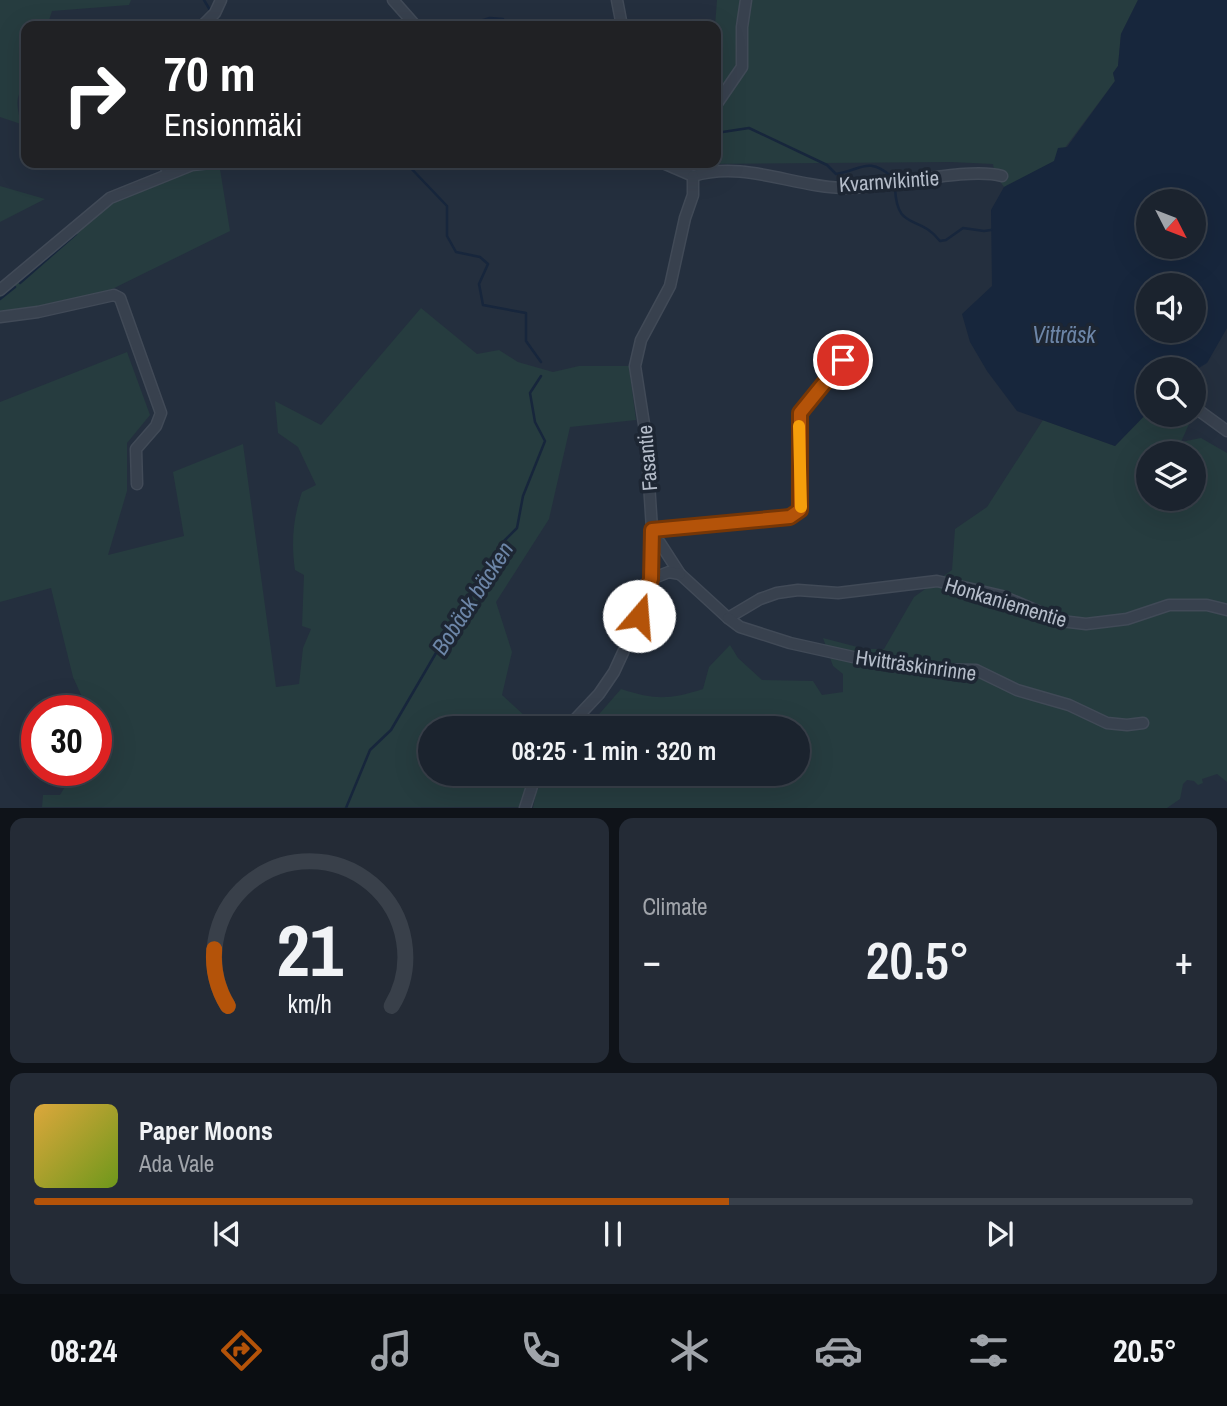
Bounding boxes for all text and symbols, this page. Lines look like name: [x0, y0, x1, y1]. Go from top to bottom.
text: 70 m: [164, 40, 256, 106]
icon: right: [49, 49, 140, 140]
text: Ensionmäki: [164, 103, 303, 146]
street label: Kvarnvikintie: [838, 163, 940, 199]
north arrow: [1136, 189, 1206, 259]
map controls: [1136, 189, 1206, 511]
button: sound: [1136, 273, 1206, 343]
water label: Vitträsk: [1032, 319, 1097, 350]
pin: [813, 330, 873, 390]
icon: arrive: [824, 341, 862, 379]
button: search: [1136, 357, 1206, 427]
street label: Fasantie: [630, 424, 664, 492]
button: layers: [1136, 441, 1206, 511]
water label: Bobäck bäcken: [424, 535, 520, 661]
street label: Honkaniementie: [941, 570, 1071, 634]
position arrow: [602, 579, 676, 653]
street label: Hvitträskinrinne: [854, 642, 978, 688]
speed limit sign: 30: [21, 695, 112, 786]
text: 08:25 · 1 min · 320 m: [512, 733, 716, 768]
text: Climate: [643, 891, 707, 922]
text: 21: [276, 902, 343, 1000]
text: 20.5°: [866, 925, 970, 995]
text: −: [643, 935, 661, 986]
text: +: [1175, 935, 1193, 986]
text: km/h: [287, 987, 331, 1021]
text: Paper Moons: [139, 1113, 273, 1148]
text: Ada Vale: [139, 1148, 214, 1179]
icon: previous: [208, 1215, 246, 1253]
icon: pause: [594, 1215, 632, 1253]
icon: next: [981, 1215, 1019, 1253]
icon: directions: [217, 1326, 266, 1375]
icon: music: [367, 1326, 416, 1375]
icon: phone: [516, 1326, 565, 1375]
icon: climate: [665, 1326, 714, 1375]
icon: car: [814, 1326, 863, 1375]
icon: filters: [964, 1326, 1013, 1375]
text: 08:24: [50, 1329, 117, 1372]
text: 20.5°: [1113, 1329, 1177, 1372]

